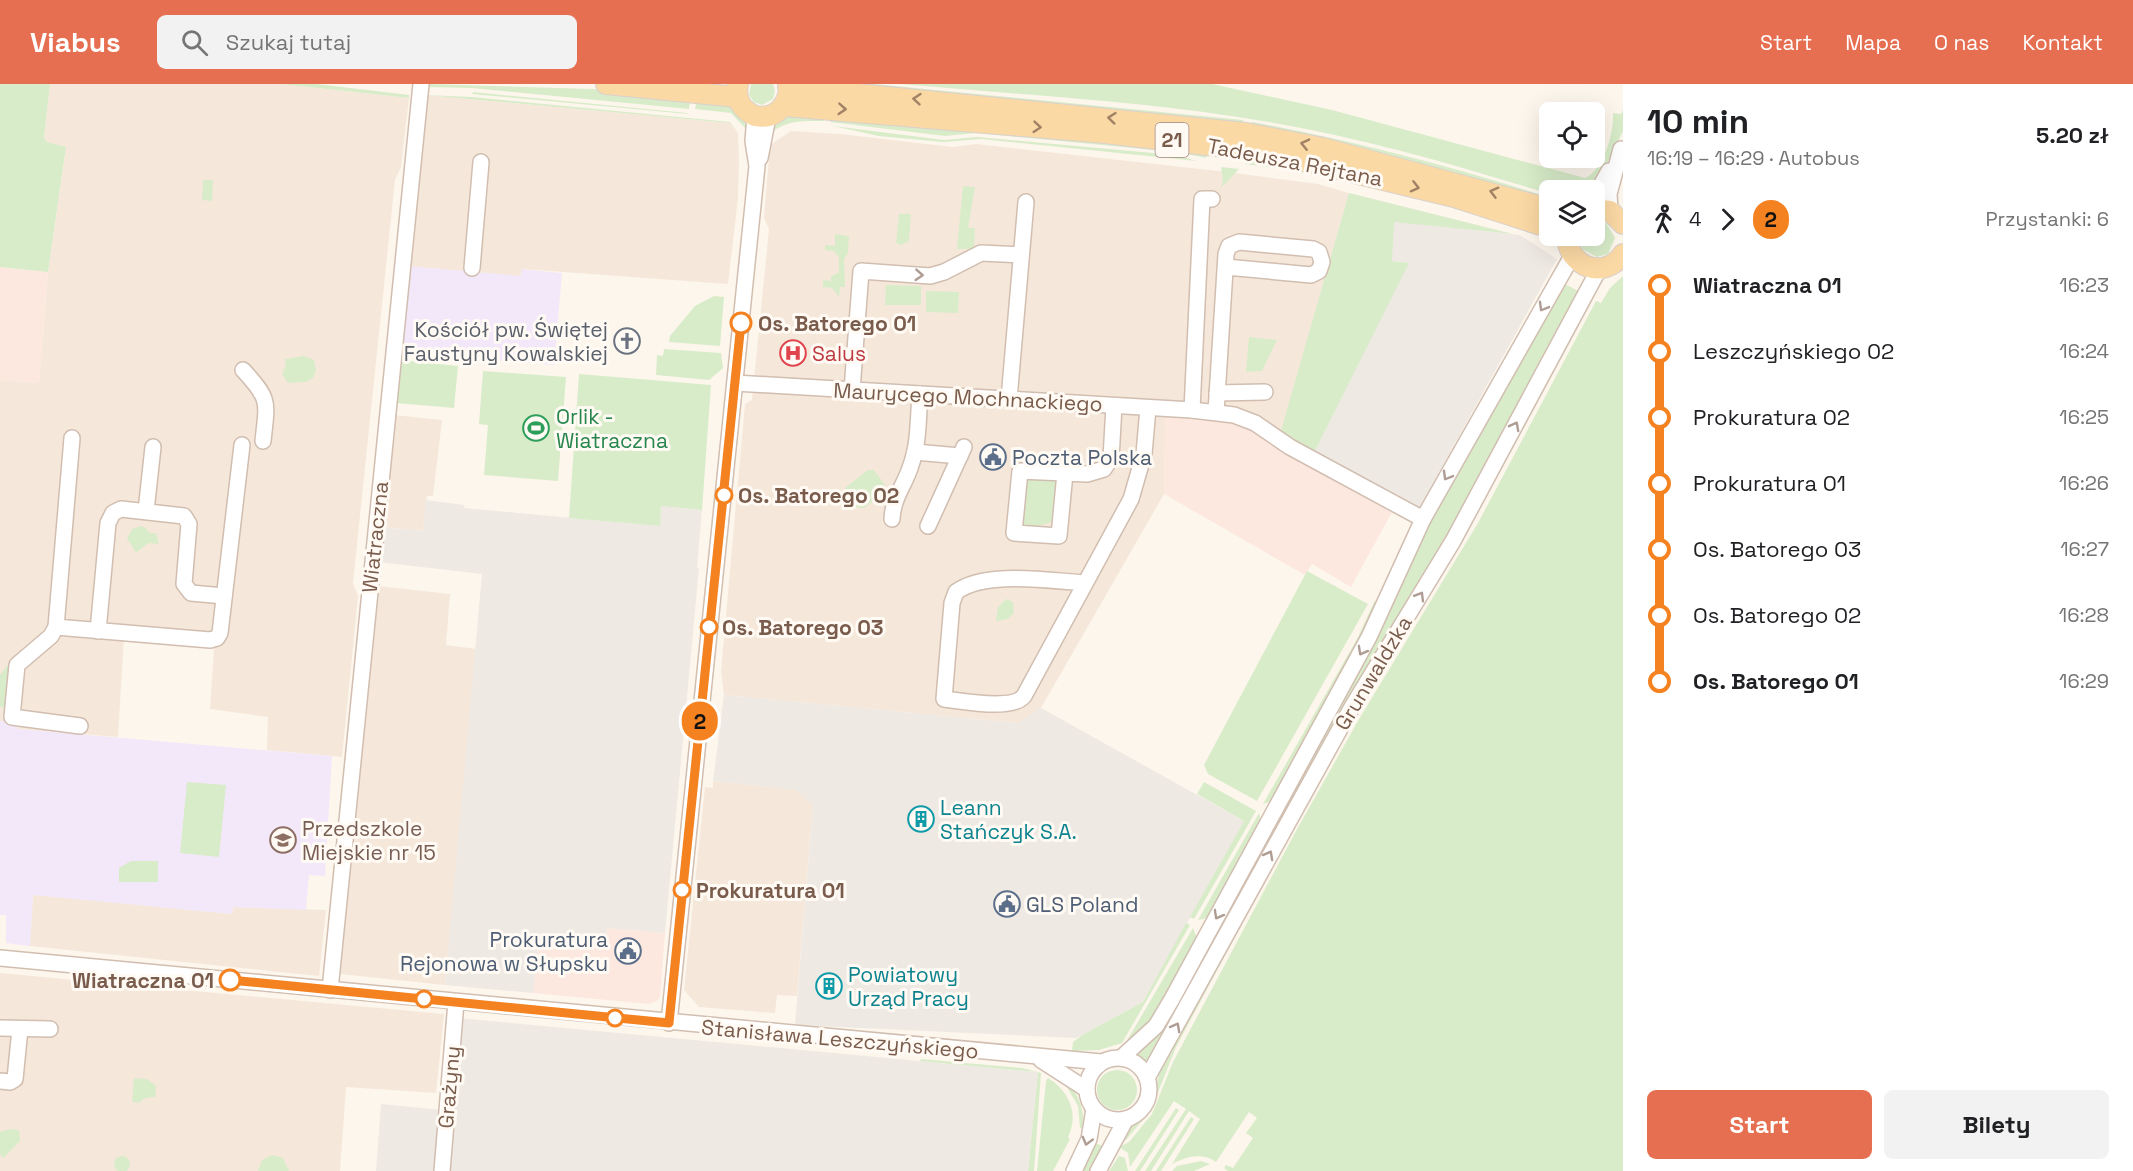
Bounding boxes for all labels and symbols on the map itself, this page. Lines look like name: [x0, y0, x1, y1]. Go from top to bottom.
one-way arrow: [913, 93, 922, 106]
one-way arrow: [838, 103, 847, 116]
one-way arrow: [1107, 112, 1116, 125]
one-way arrow: [1032, 120, 1041, 133]
road number: 21: [1156, 123, 1188, 157]
street label: Tadeusza Rejtana: [1205, 132, 1385, 192]
one-way arrow: [1300, 138, 1310, 151]
one-way arrow: [1410, 180, 1420, 193]
one-way arrow: [1489, 187, 1499, 199]
one-way arrow: [915, 269, 924, 282]
one-way arrow: [1539, 300, 1550, 311]
place label: Os. Batorego 01: [758, 310, 916, 337]
marker: Os. Batorego 01: [730, 312, 752, 334]
place label: Kościół pw. Świętej Faustyny Kowalskiej: [404, 316, 608, 367]
church icon: Kościół pw. Świętej Faustyny Kowalskiej: [612, 326, 642, 356]
hospital icon: Salus: [778, 338, 808, 368]
place label: Salus: [812, 340, 866, 367]
street label: Maurycego Mochnackiego: [833, 376, 1103, 418]
place label: Orlik - Wiatraczna: [556, 403, 668, 454]
sports icon: Orlik - Wiatraczna: [521, 413, 551, 443]
one-way arrow: [1508, 422, 1519, 432]
public building icon: Poczta Polska: [978, 442, 1008, 472]
place label: Poczta Polska: [1012, 444, 1152, 471]
one-way arrow: [1443, 470, 1454, 480]
street label: Wiatraczna: [356, 480, 394, 594]
place label: Os. Batorego 02: [738, 482, 899, 509]
marker: Os. Batorego 02: [715, 486, 733, 504]
one-way arrow: [1413, 592, 1425, 602]
street label: Grunwaldzka: [1328, 611, 1418, 735]
place label: Os. Batorego 03: [722, 614, 884, 641]
marker: Os. Batorego 03: [700, 618, 718, 636]
one-way arrow: [1358, 645, 1369, 655]
line badge: 2: [680, 702, 720, 740]
place label: Leann Stańczyk S.A.: [940, 794, 1077, 845]
building icon: Leann Stańczyk S.A.: [906, 804, 936, 834]
place label: Przedszkole Miejskie nr 15: [302, 815, 436, 866]
school or university icon: Przedszkole Miejskie nr 15: [268, 825, 298, 855]
one-way arrow: [1262, 851, 1273, 862]
place label: Prokuratura 01: [696, 877, 845, 904]
marker: Prokuratura 01: [673, 881, 691, 899]
public building icon: GLS Poland: [992, 889, 1022, 919]
place label: GLS Poland: [1026, 891, 1138, 918]
one-way arrow: [1214, 908, 1225, 919]
place label: Prokuratura Rejonowa w Słupsku: [400, 926, 608, 977]
public building icon: Prokuratura Rejonowa w Słupsku: [613, 936, 643, 966]
place label: Powiatowy Urząd Pracy: [848, 961, 969, 1012]
place label: Wiatraczna 01: [72, 967, 214, 994]
marker: Wiatraczna 01: [219, 969, 241, 991]
building icon: Powiatowy Urząd Pracy: [814, 971, 844, 1001]
unlabelled marker: [415, 990, 433, 1008]
unlabelled marker: [606, 1009, 624, 1027]
street label: Stanisława Leszczyńskiego: [700, 1013, 980, 1065]
one-way arrow: [1169, 1022, 1180, 1033]
street label: Grażyny: [432, 1045, 466, 1129]
one-way arrow: [1082, 1136, 1095, 1146]

